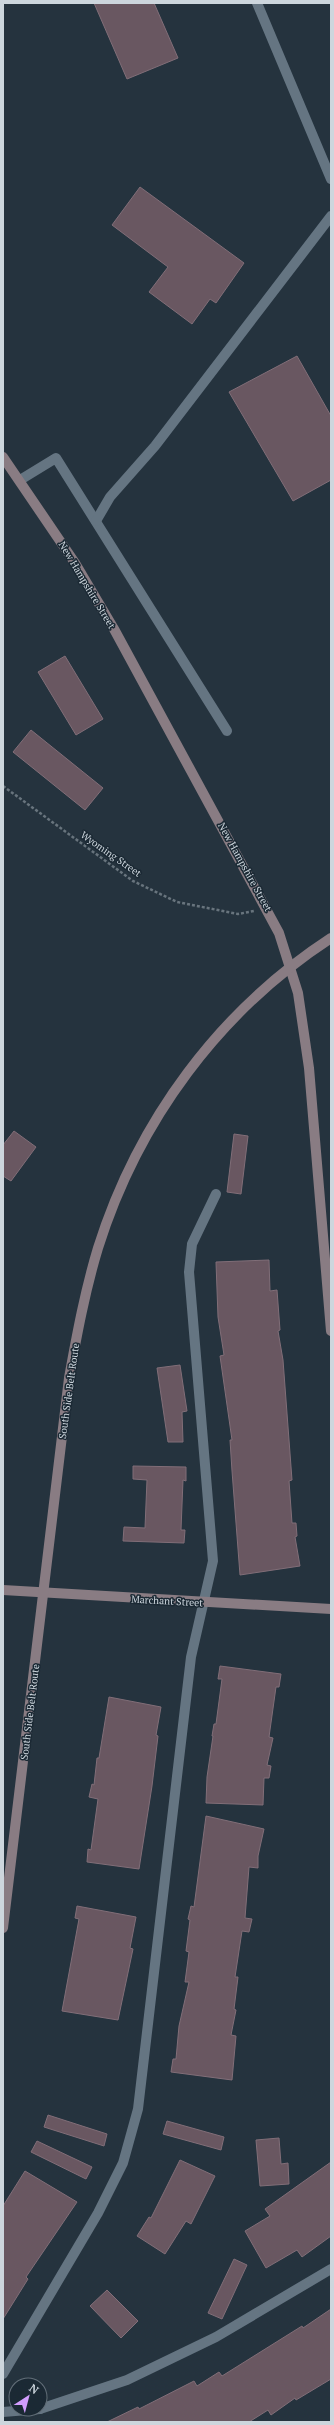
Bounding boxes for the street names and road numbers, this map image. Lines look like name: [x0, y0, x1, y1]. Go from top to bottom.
street label: New Hampshire Street: [56, 539, 118, 631]
street label: New Hampshire Street: [215, 820, 275, 914]
street label: Wyoming Street: [78, 828, 144, 880]
street label: South Side Belt Route: [56, 1342, 82, 1440]
street label: Marchant Street: [131, 1593, 204, 1609]
street label: South Side Belt Route: [18, 1663, 42, 1761]

